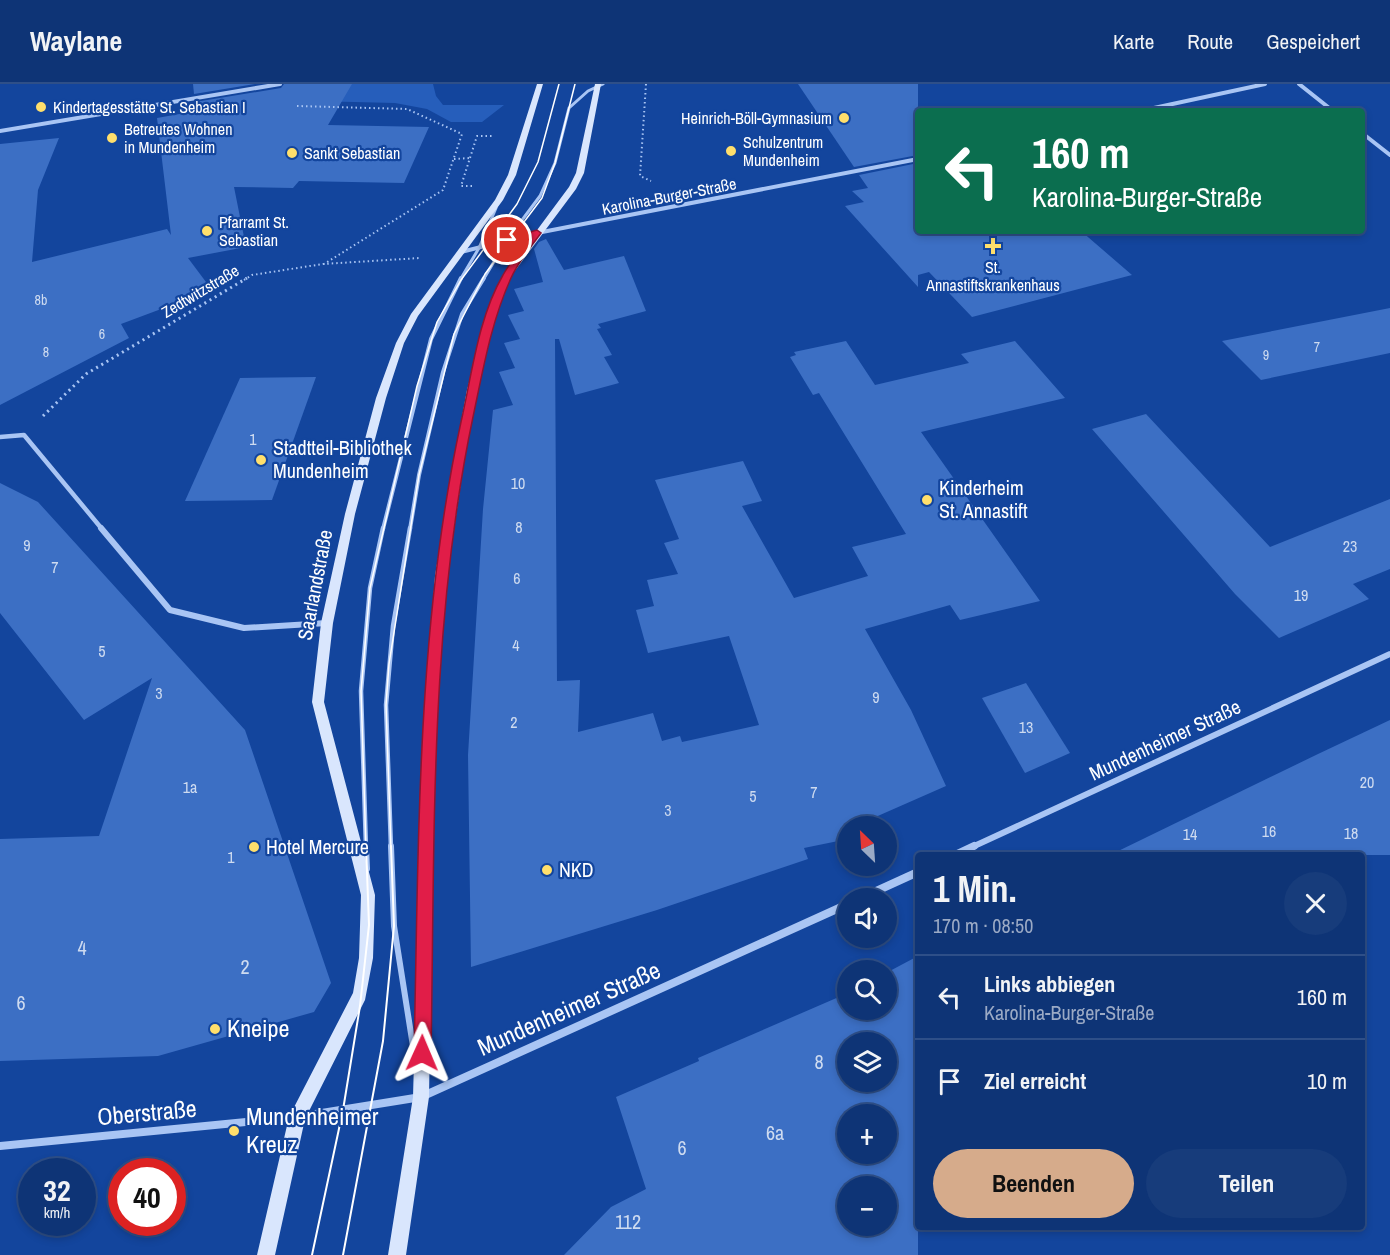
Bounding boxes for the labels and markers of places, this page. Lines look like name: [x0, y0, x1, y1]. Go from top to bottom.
place label: Kindertagesstätte St. Sebastian I: [53, 96, 246, 118]
marker: Kindertagesstätte St. Sebastian I: [34, 100, 48, 114]
place label: Heinrich-Böll-Gymnasium: [681, 107, 832, 129]
marker: Heinrich-Böll-Gymnasium: [837, 111, 851, 125]
place label: Betreutes Wohnen in Mundenheim: [124, 118, 232, 158]
marker: Betreutes Wohnen in Mundenheim: [105, 131, 119, 145]
place label: Schulzentrum Mundenheim: [743, 131, 823, 171]
place label: Sankt Sebastian: [304, 142, 400, 164]
marker: Schulzentrum Mundenheim: [724, 144, 738, 158]
marker: Sankt Sebastian: [285, 146, 299, 160]
place label: Pfarramt St. Sebastian: [219, 211, 289, 251]
pin: [481, 214, 532, 265]
marker: Pfarramt St. Sebastian: [200, 224, 214, 238]
marker: St. Annastiftskrankenhaus: [984, 237, 1002, 255]
place label: St. Annastiftskrankenhaus: [925, 256, 1060, 296]
place label: Stadtteil-Bibliothek Mundenheim: [273, 434, 412, 484]
marker: Stadtteil-Bibliothek Mundenheim: [254, 453, 268, 467]
place label: Kinderheim St. Annastift: [939, 474, 1028, 524]
marker: Kinderheim St. Annastift: [920, 493, 934, 507]
place label: Hotel Mercure: [266, 833, 369, 860]
marker: Hotel Mercure: [247, 840, 261, 854]
place label: NKD: [559, 856, 594, 883]
marker: NKD: [540, 863, 554, 877]
place label: Kneipe: [227, 1012, 289, 1044]
marker: Kneipe: [208, 1022, 222, 1036]
place label: Mundenheimer Kreuz: [246, 1100, 379, 1160]
marker: Mundenheimer Kreuz: [227, 1124, 241, 1138]

